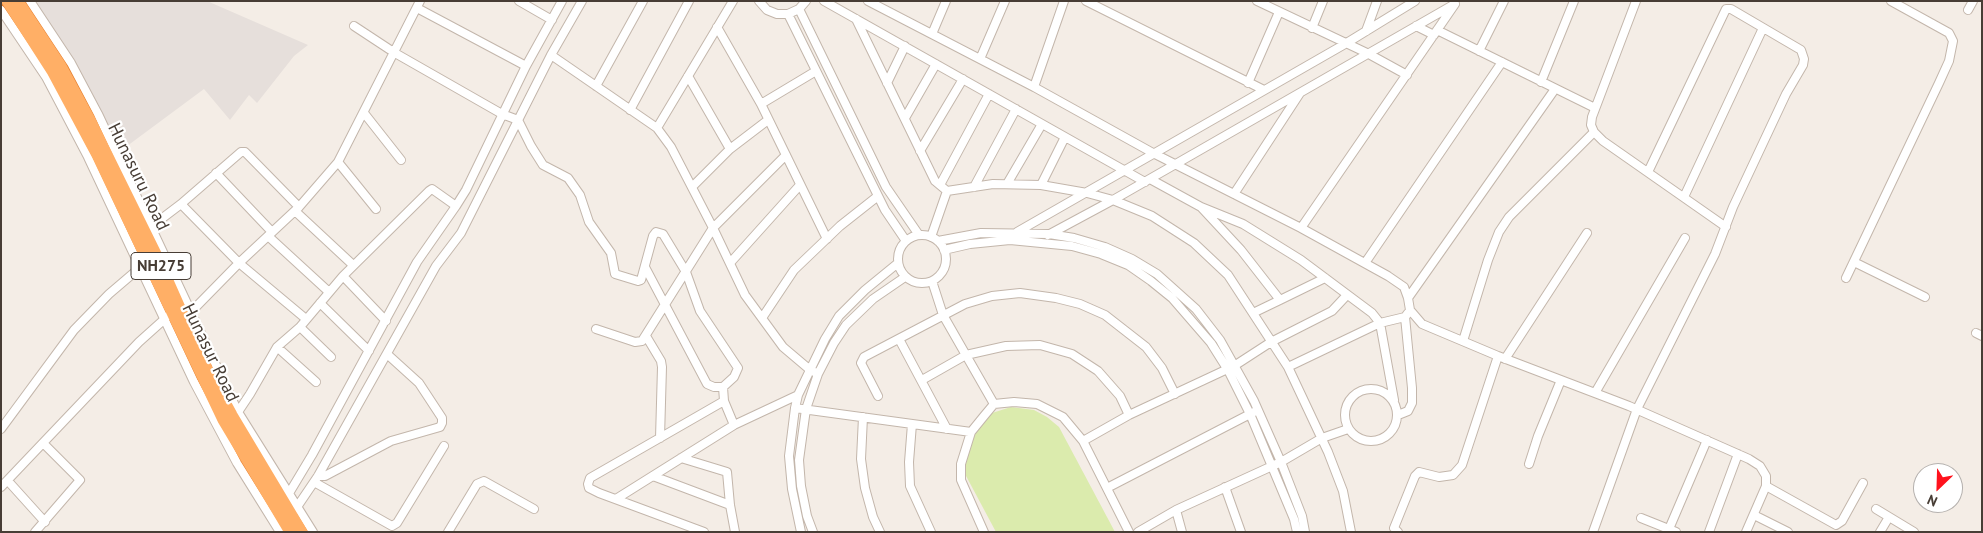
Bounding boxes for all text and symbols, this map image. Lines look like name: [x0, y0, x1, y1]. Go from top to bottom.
street label: Hunasuru Road: [103, 120, 173, 234]
road number: NH275: [131, 252, 191, 280]
street label: Hunasur Road: [177, 300, 243, 406]
north arrow: [1913, 463, 1963, 513]
text: N: [1924, 491, 1940, 511]

